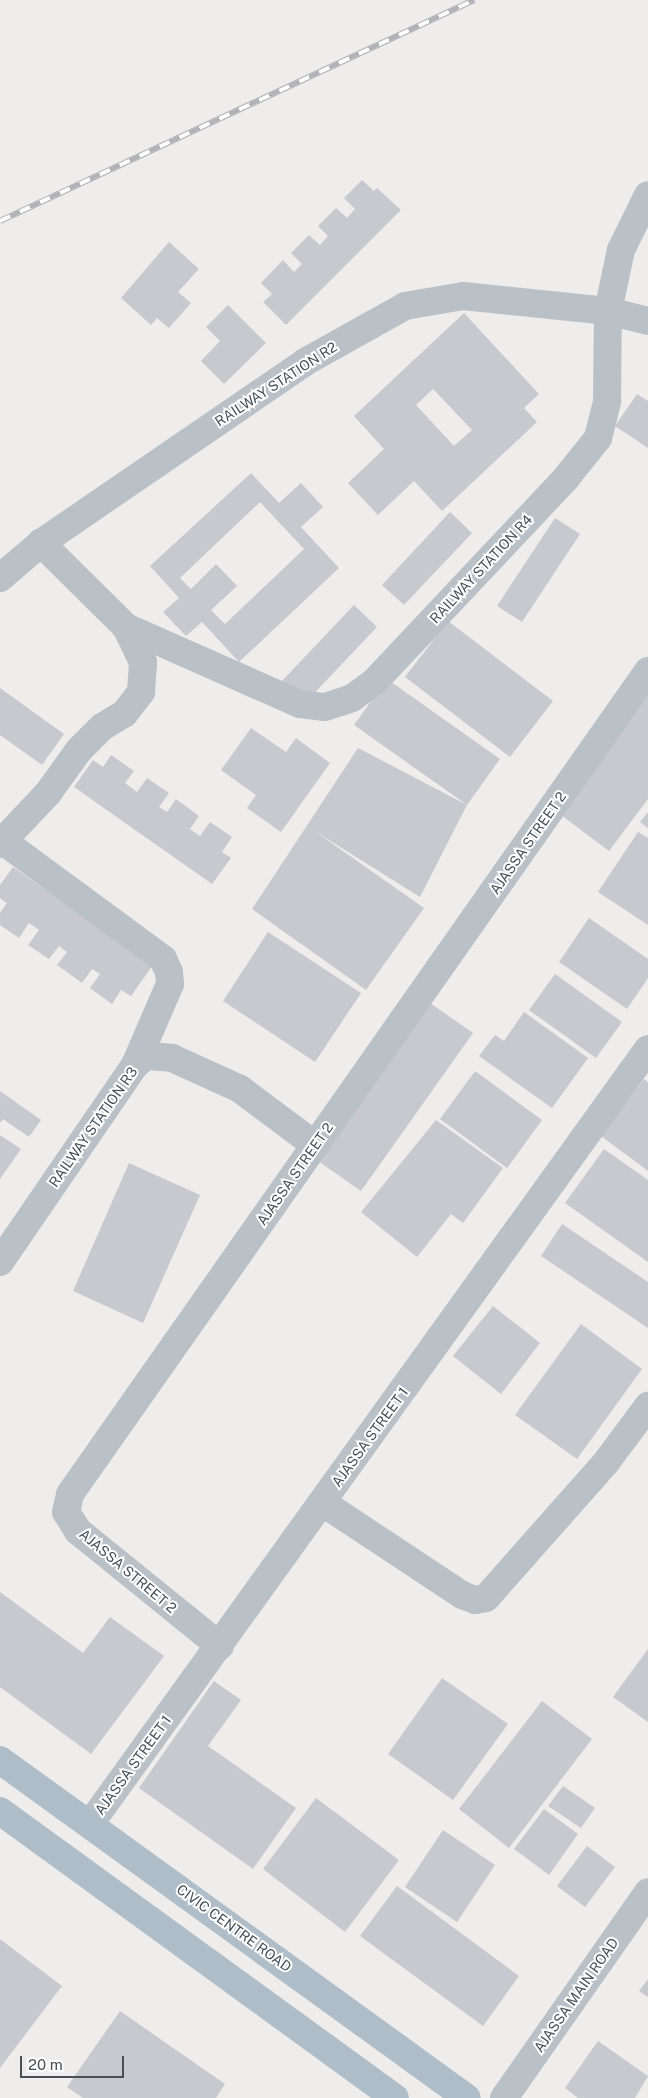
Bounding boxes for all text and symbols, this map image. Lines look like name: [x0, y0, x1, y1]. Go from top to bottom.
street label: RAILWAY STATION R2: [212, 338, 340, 430]
street label: RAILWAY STATION R4: [426, 511, 536, 627]
street label: AJASSA STREET 2: [486, 788, 570, 898]
street label: RAILWAY STATION R3: [45, 1064, 141, 1190]
street label: AJASSA STREET 2: [253, 1119, 337, 1229]
street label: AJASSA STREET 1: [328, 1384, 412, 1490]
street label: AJASSA STREET 2: [76, 1526, 180, 1616]
street label: AJASSA STREET 1: [91, 1712, 175, 1818]
street label: CIVIC CENTRE ROAD: [173, 1881, 295, 1975]
street label: AJASSA MAIN ROAD: [530, 1935, 622, 2055]
scale bar: [22, 2046, 126, 2078]
text: 20 m: [28, 2056, 63, 2073]

